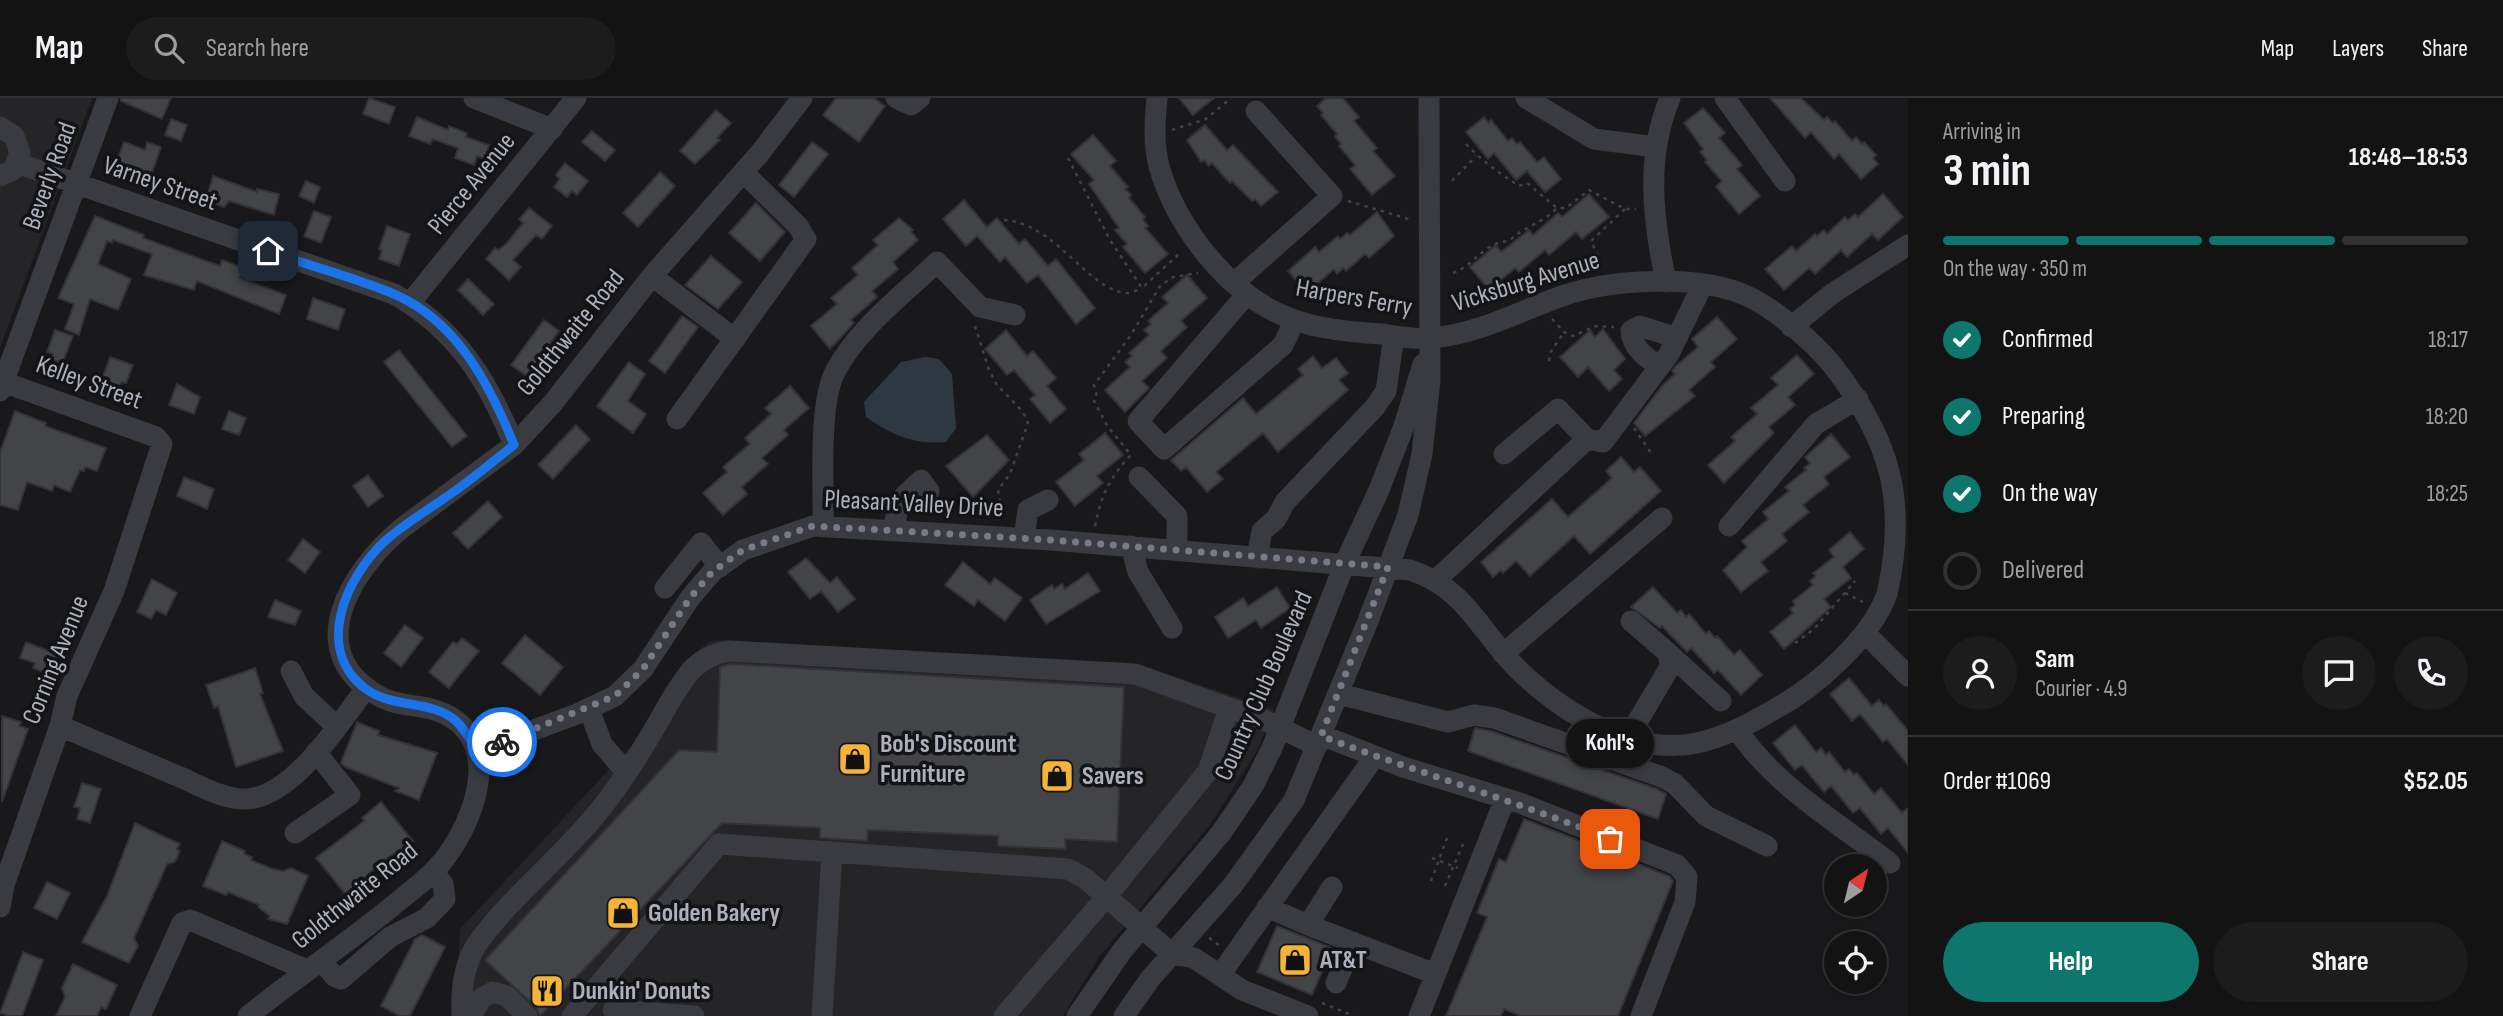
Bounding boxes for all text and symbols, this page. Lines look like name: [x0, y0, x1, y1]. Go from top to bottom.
search box: [126, 17, 616, 80]
text: Map: [35, 28, 84, 68]
icon: search: [150, 29, 188, 67]
text: Search here: [206, 33, 309, 64]
text: Map: [2261, 34, 2294, 63]
text: Layers: [2332, 34, 2384, 63]
text: Share: [2422, 34, 2468, 63]
street label: Beverly Road: [16, 118, 84, 234]
text: Arriving in: [1943, 118, 2021, 146]
street label: Pierce Avenue: [422, 127, 522, 241]
text: 18:48–18:53: [2349, 142, 2468, 173]
text: 3 min: [1943, 144, 2031, 199]
street label: Varney Street: [99, 150, 221, 218]
pin: [238, 221, 298, 281]
icon: home: [249, 232, 287, 270]
street label: Vicksburg Avenue: [1449, 245, 1603, 319]
text: On the way · 350 m: [1943, 255, 2087, 283]
street label: Goldthwaite Road: [511, 264, 631, 402]
street label: Harpers Ferry: [1293, 273, 1415, 323]
icon: check: [1943, 321, 1981, 359]
text: Confirmed: [2002, 324, 2093, 355]
text: 18:17: [2428, 326, 2468, 354]
street label: Kelley Street: [32, 349, 146, 417]
icon: check: [1943, 398, 1981, 436]
text: Preparing: [2002, 401, 2085, 432]
text: 18:20: [2426, 403, 2468, 431]
icon: check: [1943, 475, 1981, 513]
text: On the way: [2002, 478, 2098, 509]
text: 18:25: [2427, 480, 2468, 508]
street label: Pleasant Valley Drive: [824, 484, 1004, 524]
text: Delivered: [2002, 555, 2084, 586]
street label: Country Club Boulevard: [1208, 586, 1320, 786]
street label: Corning Avenue: [16, 591, 96, 729]
button: person: [1943, 636, 2017, 710]
button: chat: [2302, 636, 2376, 710]
button: phone: [2394, 636, 2468, 710]
text: Sam: [2035, 644, 2075, 675]
text: Courier · 4.9: [2035, 675, 2127, 703]
courier: [467, 707, 537, 777]
callout: Kohl's: [1566, 720, 1654, 769]
icon: bike: [483, 723, 521, 761]
place label: Bob's Discount Furniture: [880, 729, 1017, 790]
text: Kohl's: [1586, 729, 1634, 757]
shop icon: Bob's Discount Furniture: [836, 740, 874, 778]
shop icon: Savers: [1038, 757, 1076, 795]
place label: Savers: [1082, 761, 1144, 792]
text: Order #1069: [1943, 766, 2051, 797]
text: $52.05: [2403, 766, 2468, 797]
pin: [1580, 809, 1640, 869]
icon: bag: [1591, 820, 1629, 858]
street label: Goldthwaite Road: [286, 836, 424, 956]
north arrow: [1824, 854, 1886, 917]
map controls: [1824, 854, 1887, 994]
shop icon: Golden Bakery: [604, 894, 642, 932]
place label: Golden Bakery: [648, 898, 780, 929]
button: Help: [1943, 922, 2199, 1002]
button: Share: [2213, 922, 2468, 1002]
button: locate: [1824, 931, 1887, 994]
shop icon: AT&T: [1276, 941, 1314, 979]
place label: AT&T: [1319, 945, 1367, 976]
restaurant icon: Dunkin' Donuts: [528, 972, 566, 1010]
place label: Dunkin' Donuts: [572, 976, 711, 1007]

